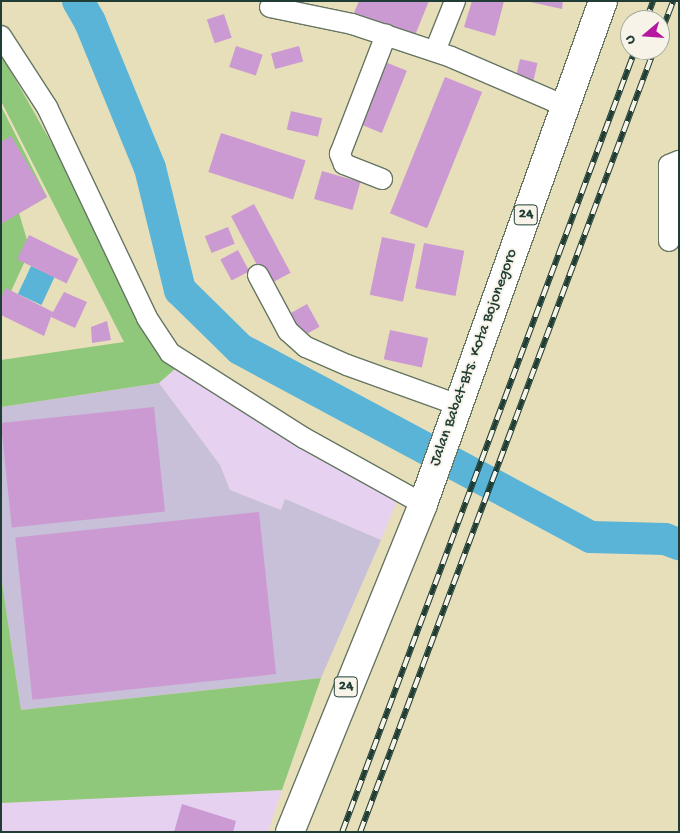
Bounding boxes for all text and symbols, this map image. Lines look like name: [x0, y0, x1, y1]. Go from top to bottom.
north arrow: [620, 10, 670, 60]
text: U: [622, 33, 641, 46]
road number: 24: [514, 202, 538, 228]
street label: Jalan Babat-Bts. Kota Bojonegoro: [427, 247, 523, 469]
road number: 24: [334, 674, 358, 700]

